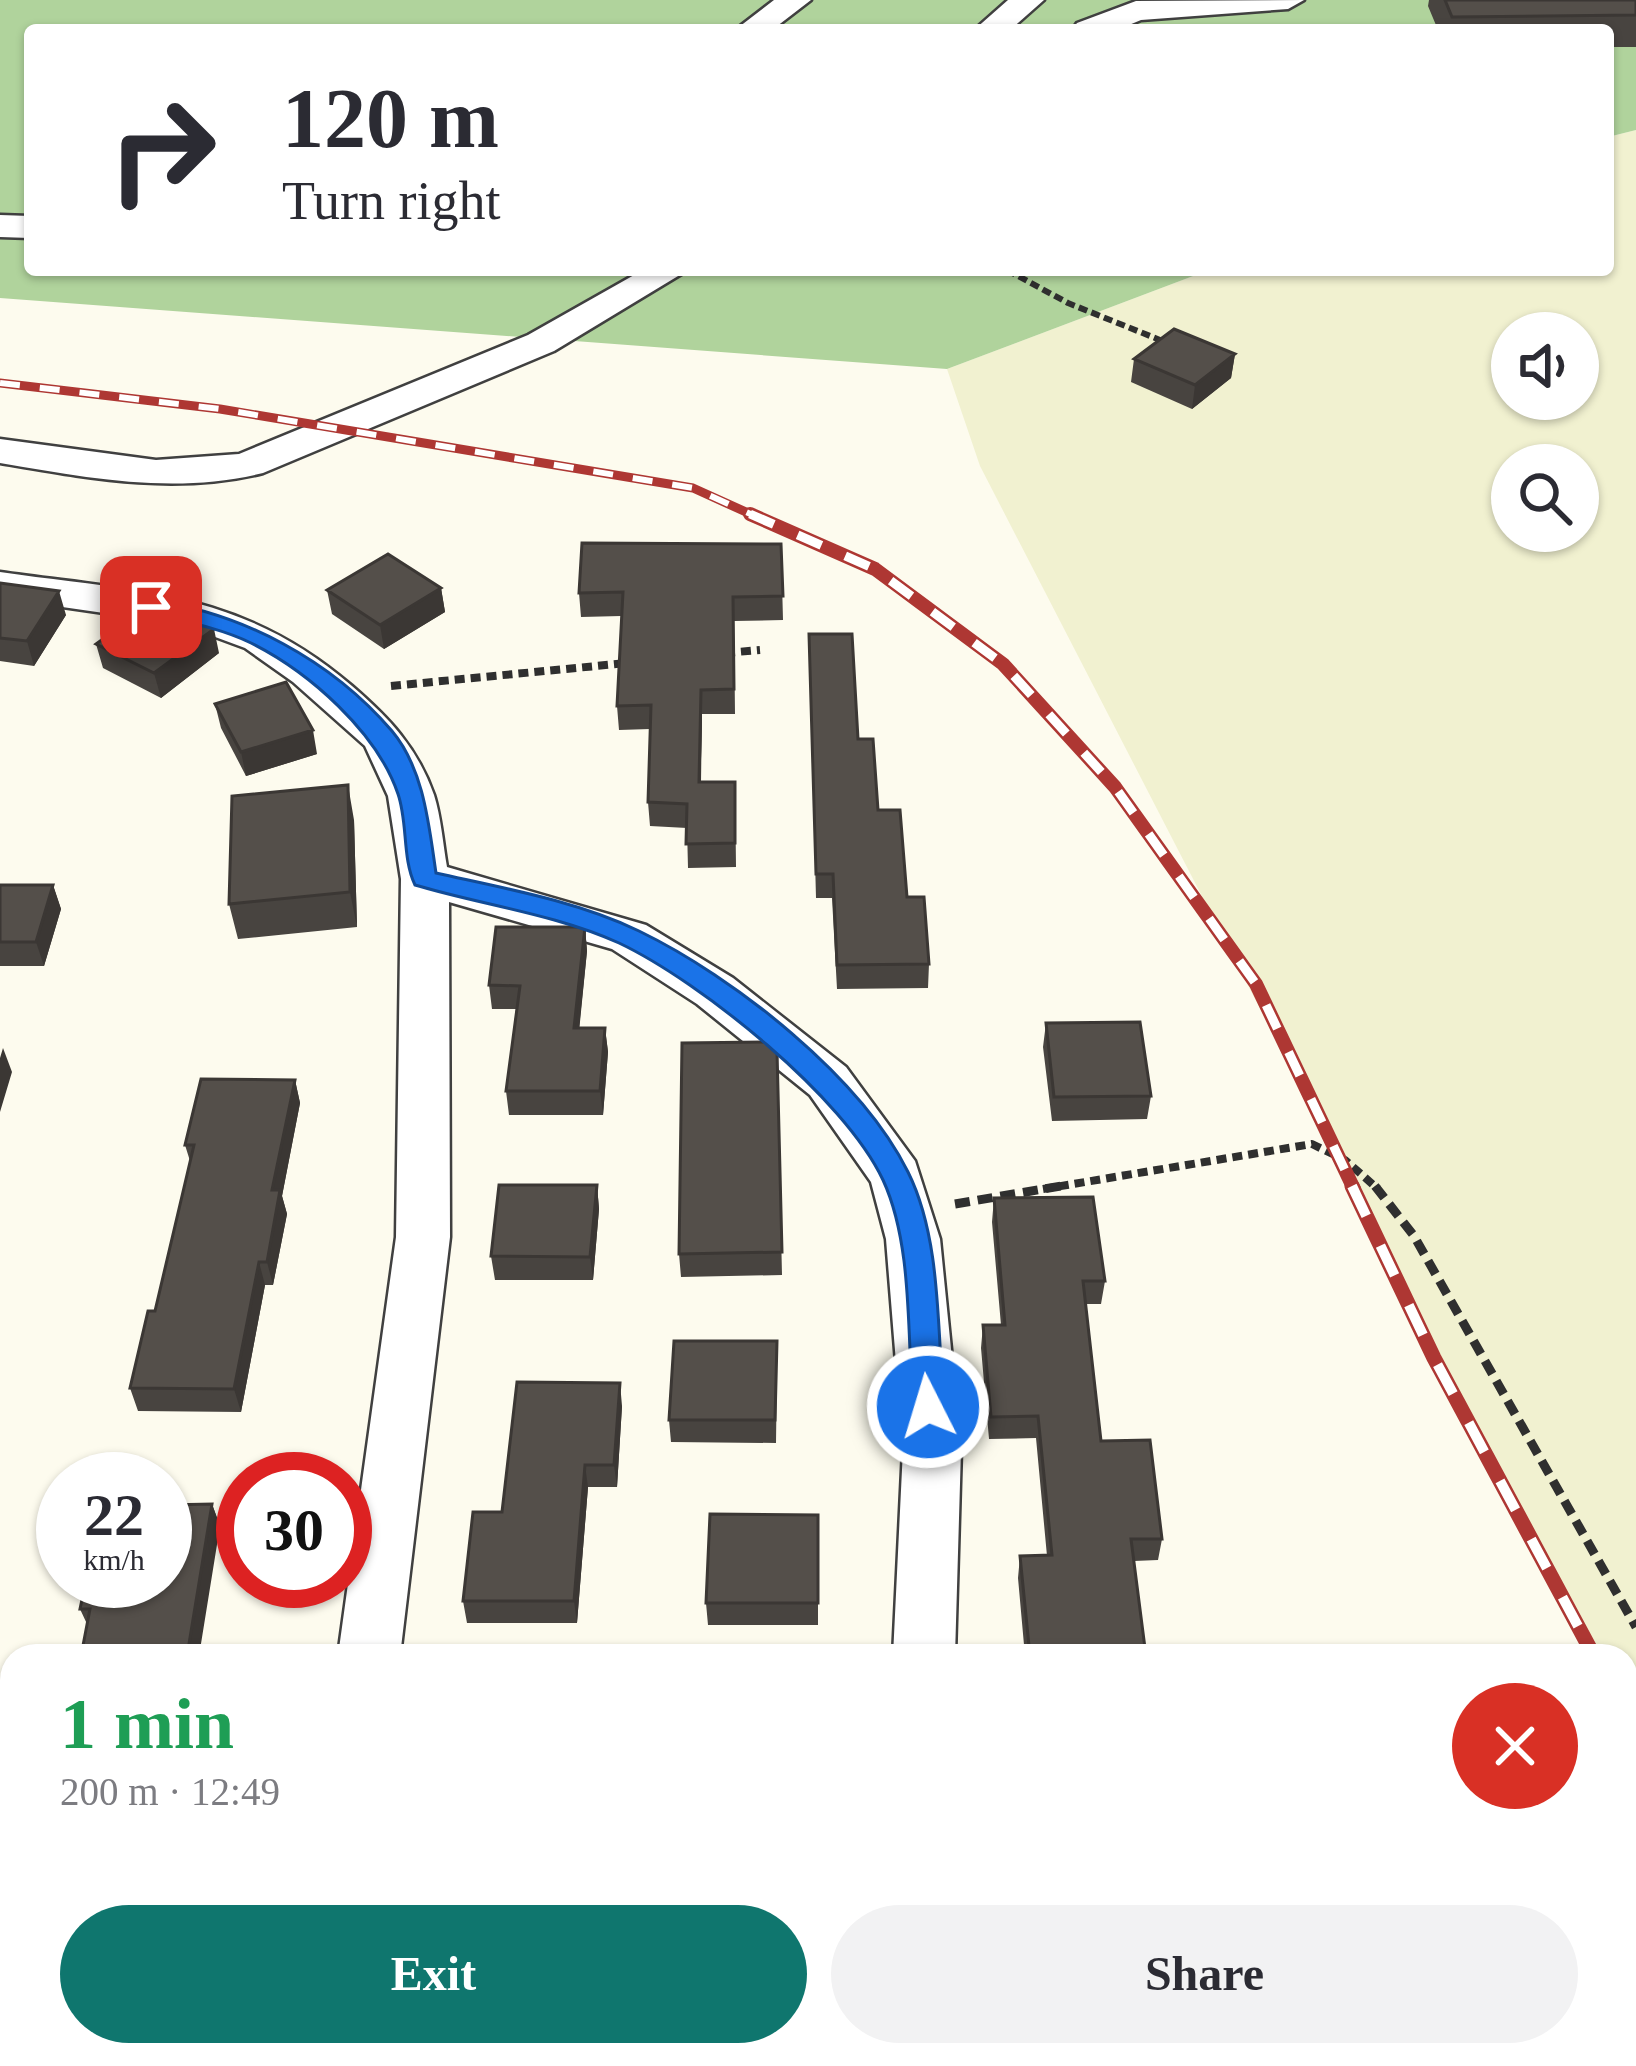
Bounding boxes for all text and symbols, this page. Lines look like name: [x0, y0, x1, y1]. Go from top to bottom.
icon: right: [84, 72, 240, 228]
text: 120 m: [282, 72, 499, 165]
text: Turn right: [282, 171, 501, 231]
map controls: [1491, 312, 1599, 552]
button: sound: [1491, 312, 1599, 420]
button: search: [1491, 444, 1599, 552]
pin: [100, 556, 202, 658]
icon: arrive: [118, 574, 184, 640]
position arrow: [865, 1344, 991, 1470]
speed limit sign: 30: [216, 1452, 372, 1608]
text: 22: [84, 1482, 144, 1548]
text: km/h: [83, 1543, 145, 1576]
button: close: [1452, 1683, 1578, 1809]
text: 1 min: [60, 1684, 234, 1764]
text: 200 m · 12:49: [60, 1770, 280, 1813]
button: Exit: [60, 1905, 807, 2043]
button: Share: [831, 1905, 1578, 2043]

